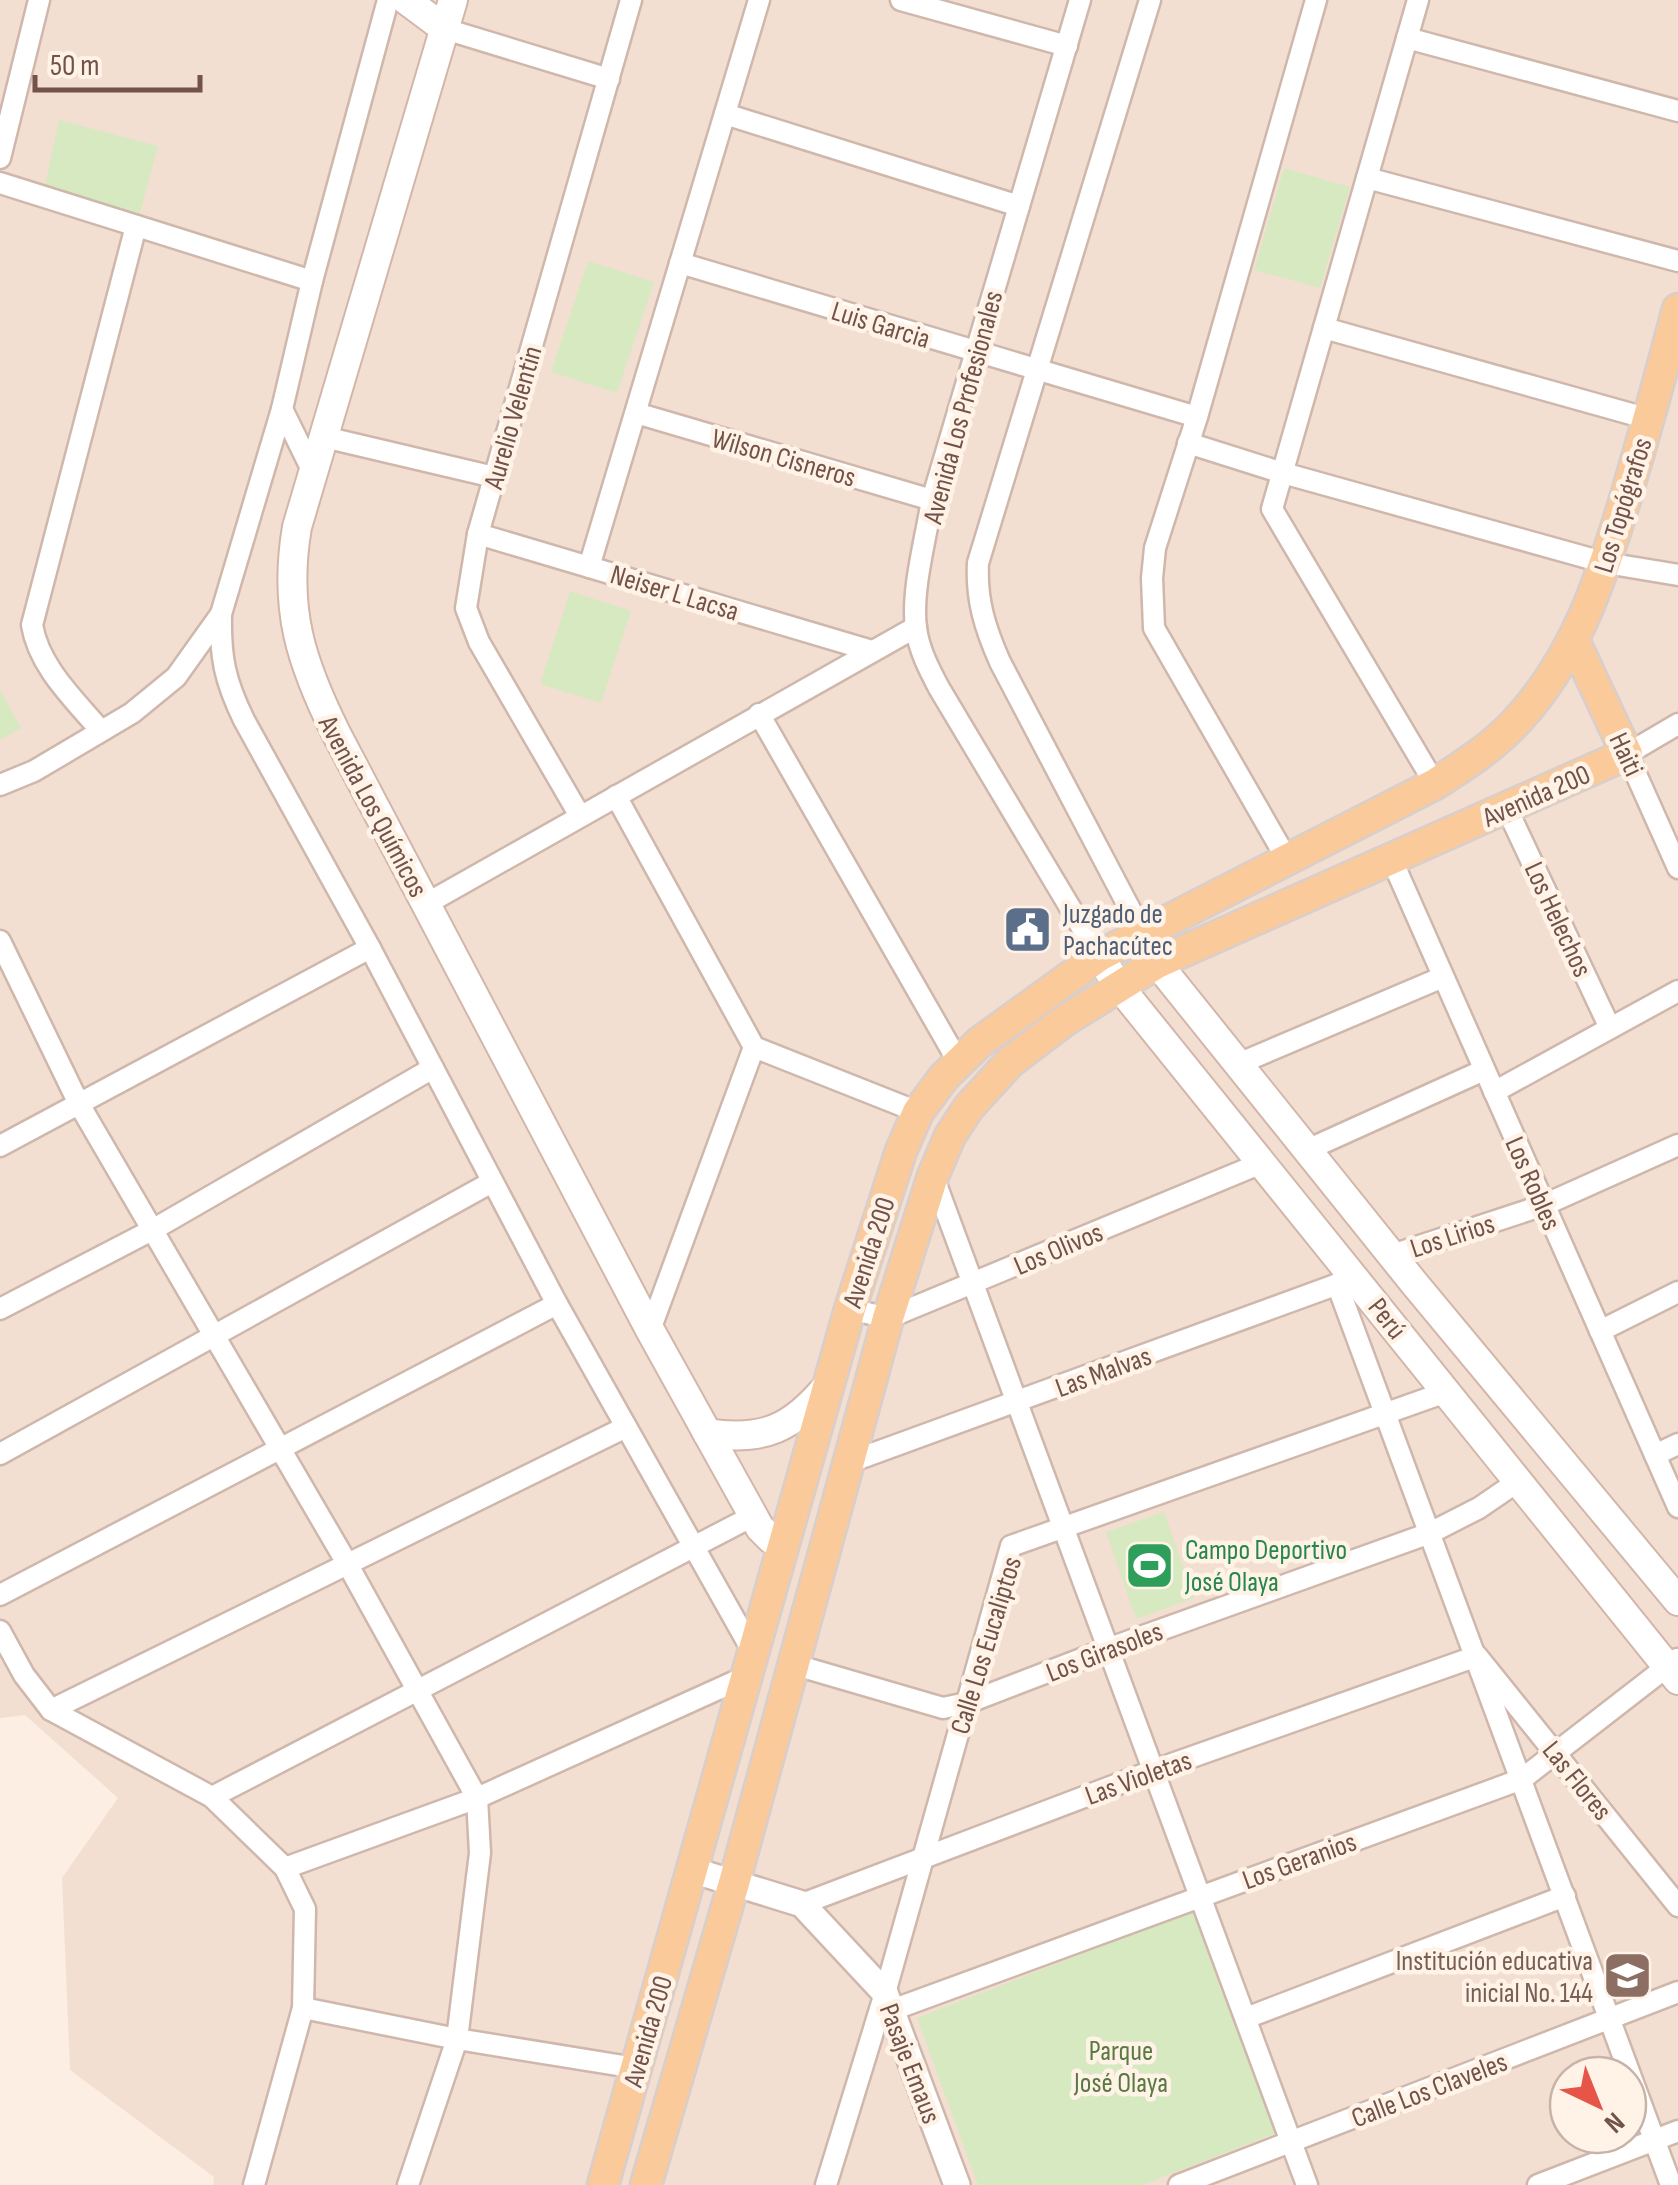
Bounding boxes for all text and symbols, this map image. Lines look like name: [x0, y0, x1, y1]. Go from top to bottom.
scale bar: [35, 30, 200, 92]
text: 50 m: [50, 48, 99, 84]
street label: Avenida Los Profesionales: [916, 287, 1010, 528]
street label: Luis Garcia: [827, 295, 934, 356]
street label: Aurelio Velentin: [477, 342, 550, 494]
street label: Wilson Cisneros: [708, 422, 859, 495]
street label: Los Topógrafos: [1587, 434, 1660, 577]
street label: Neiser L Lacsa: [606, 558, 743, 629]
street label: Avenida Los Químicos: [311, 710, 434, 903]
street label: Haiti: [1601, 728, 1650, 782]
street label: Avenida 200: [1477, 758, 1595, 835]
street label: Los Helechos: [1517, 857, 1599, 982]
place label: Juzgado de Pachacútec: [1062, 898, 1173, 963]
public building icon: Juzgado de Pachacútec: [1002, 903, 1054, 955]
street label: Los Robles: [1498, 1132, 1568, 1235]
street label: Avenida 200: [836, 1193, 903, 1313]
street label: Los Lirios: [1406, 1207, 1499, 1266]
street label: Los Olivos: [1009, 1216, 1108, 1283]
street label: Perú: [1361, 1292, 1413, 1346]
street label: Las Malvas: [1051, 1340, 1156, 1405]
place label: Campo Deportivo José Olaya: [1184, 1534, 1347, 1599]
sports icon: Campo Deportivo José Olaya: [1124, 1539, 1176, 1591]
street label: Calle Los Eucaliptos: [944, 1553, 1029, 1738]
street label: Los Girasoles: [1042, 1615, 1167, 1690]
street label: Las Flores: [1535, 1735, 1619, 1827]
street label: Las Violetas: [1081, 1744, 1196, 1813]
street label: Los Geranios: [1238, 1826, 1361, 1897]
place label: Institución educativa inicial No. 144: [1396, 1945, 1593, 2010]
school or university icon: Institución educativa inicial No. 144: [1602, 1950, 1654, 2002]
street label: Avenida 200: [617, 1972, 680, 2092]
street label: Pasaje Emaus: [872, 1999, 948, 2128]
park label: Parque José Olaya: [1073, 2035, 1168, 2100]
street label: Calle Los Claveles: [1347, 2046, 1512, 2135]
north arrow: [1548, 2055, 1648, 2155]
text: N: [1597, 2105, 1631, 2139]

